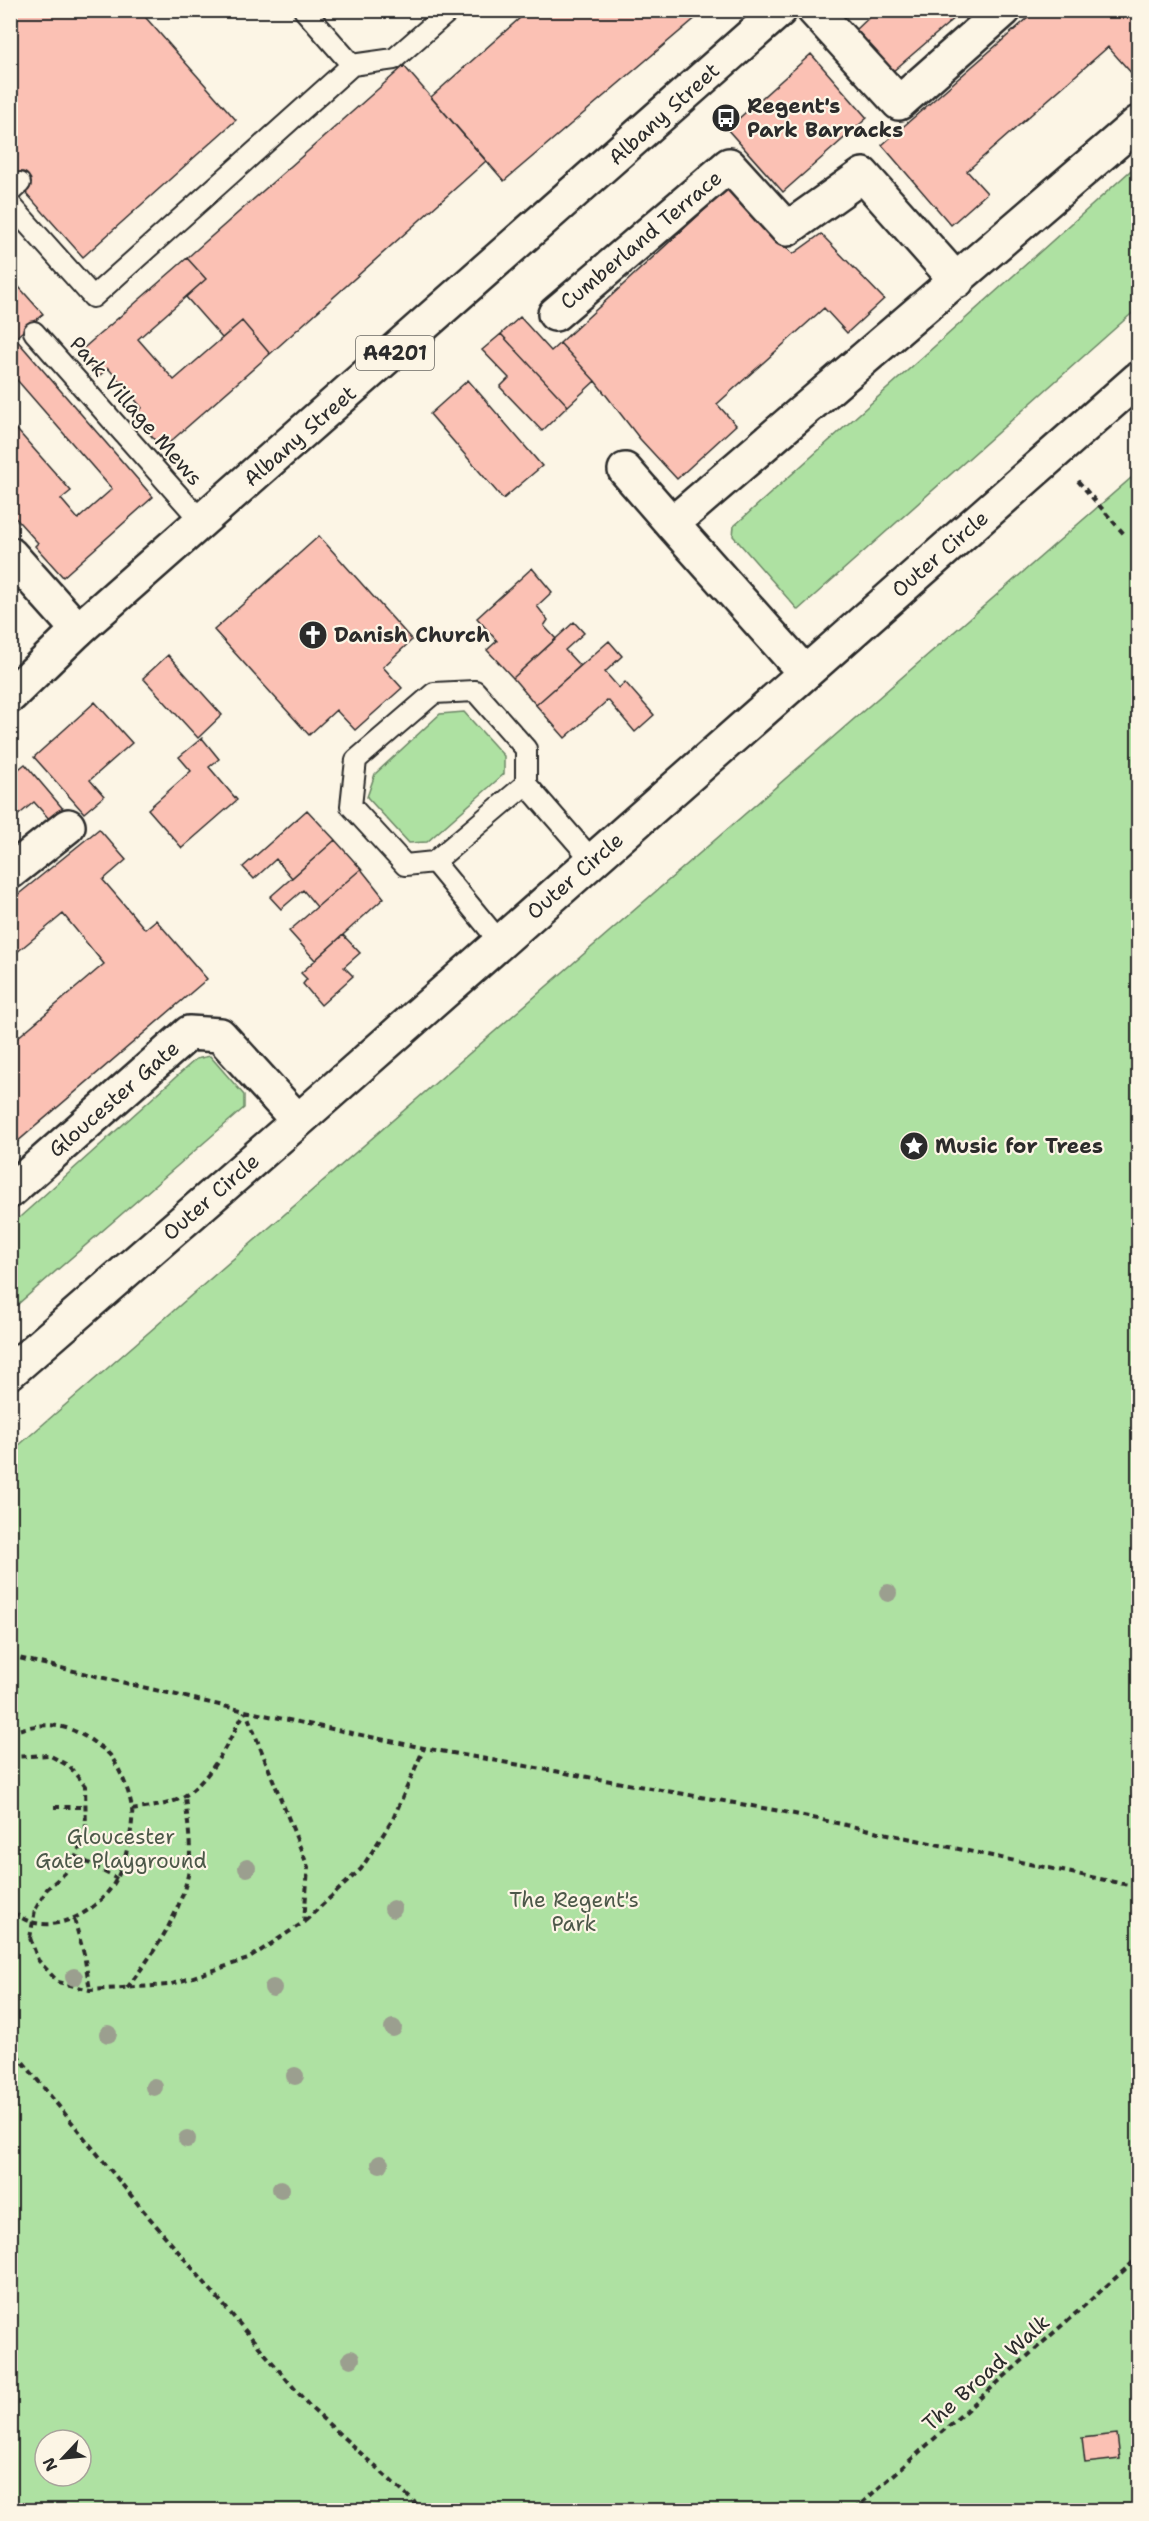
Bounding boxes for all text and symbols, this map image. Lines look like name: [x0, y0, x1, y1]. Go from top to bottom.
street label: Albany Street: [602, 57, 726, 171]
place label: Regent's Park Barracks: [747, 92, 903, 144]
bus stop icon: Regent's Park Barracks: [710, 102, 742, 134]
street label: Cumberland Terrace: [554, 164, 728, 316]
street label: Park Village Mews: [63, 330, 209, 492]
road number: A4201: [356, 336, 434, 370]
street label: Albany Street: [238, 379, 362, 493]
street label: Outer Circle: [886, 504, 994, 604]
church icon: Danish Church: [297, 619, 329, 651]
place label: Danish Church: [334, 621, 490, 649]
street label: Outer Circle: [521, 826, 629, 926]
street label: Gloucester Gate: [43, 1034, 185, 1164]
place icon: Music for Trees: [898, 1130, 930, 1162]
place label: Music for Trees: [935, 1132, 1103, 1160]
street label: Outer Circle: [157, 1147, 265, 1247]
park label: Gloucester Gate Playground: [35, 1823, 207, 1875]
park label: The Regent's Park: [509, 1886, 639, 1938]
street label: The Broad Walk: [916, 2308, 1056, 2438]
north arrow: [33, 2428, 93, 2488]
text: N: [38, 2454, 62, 2475]

